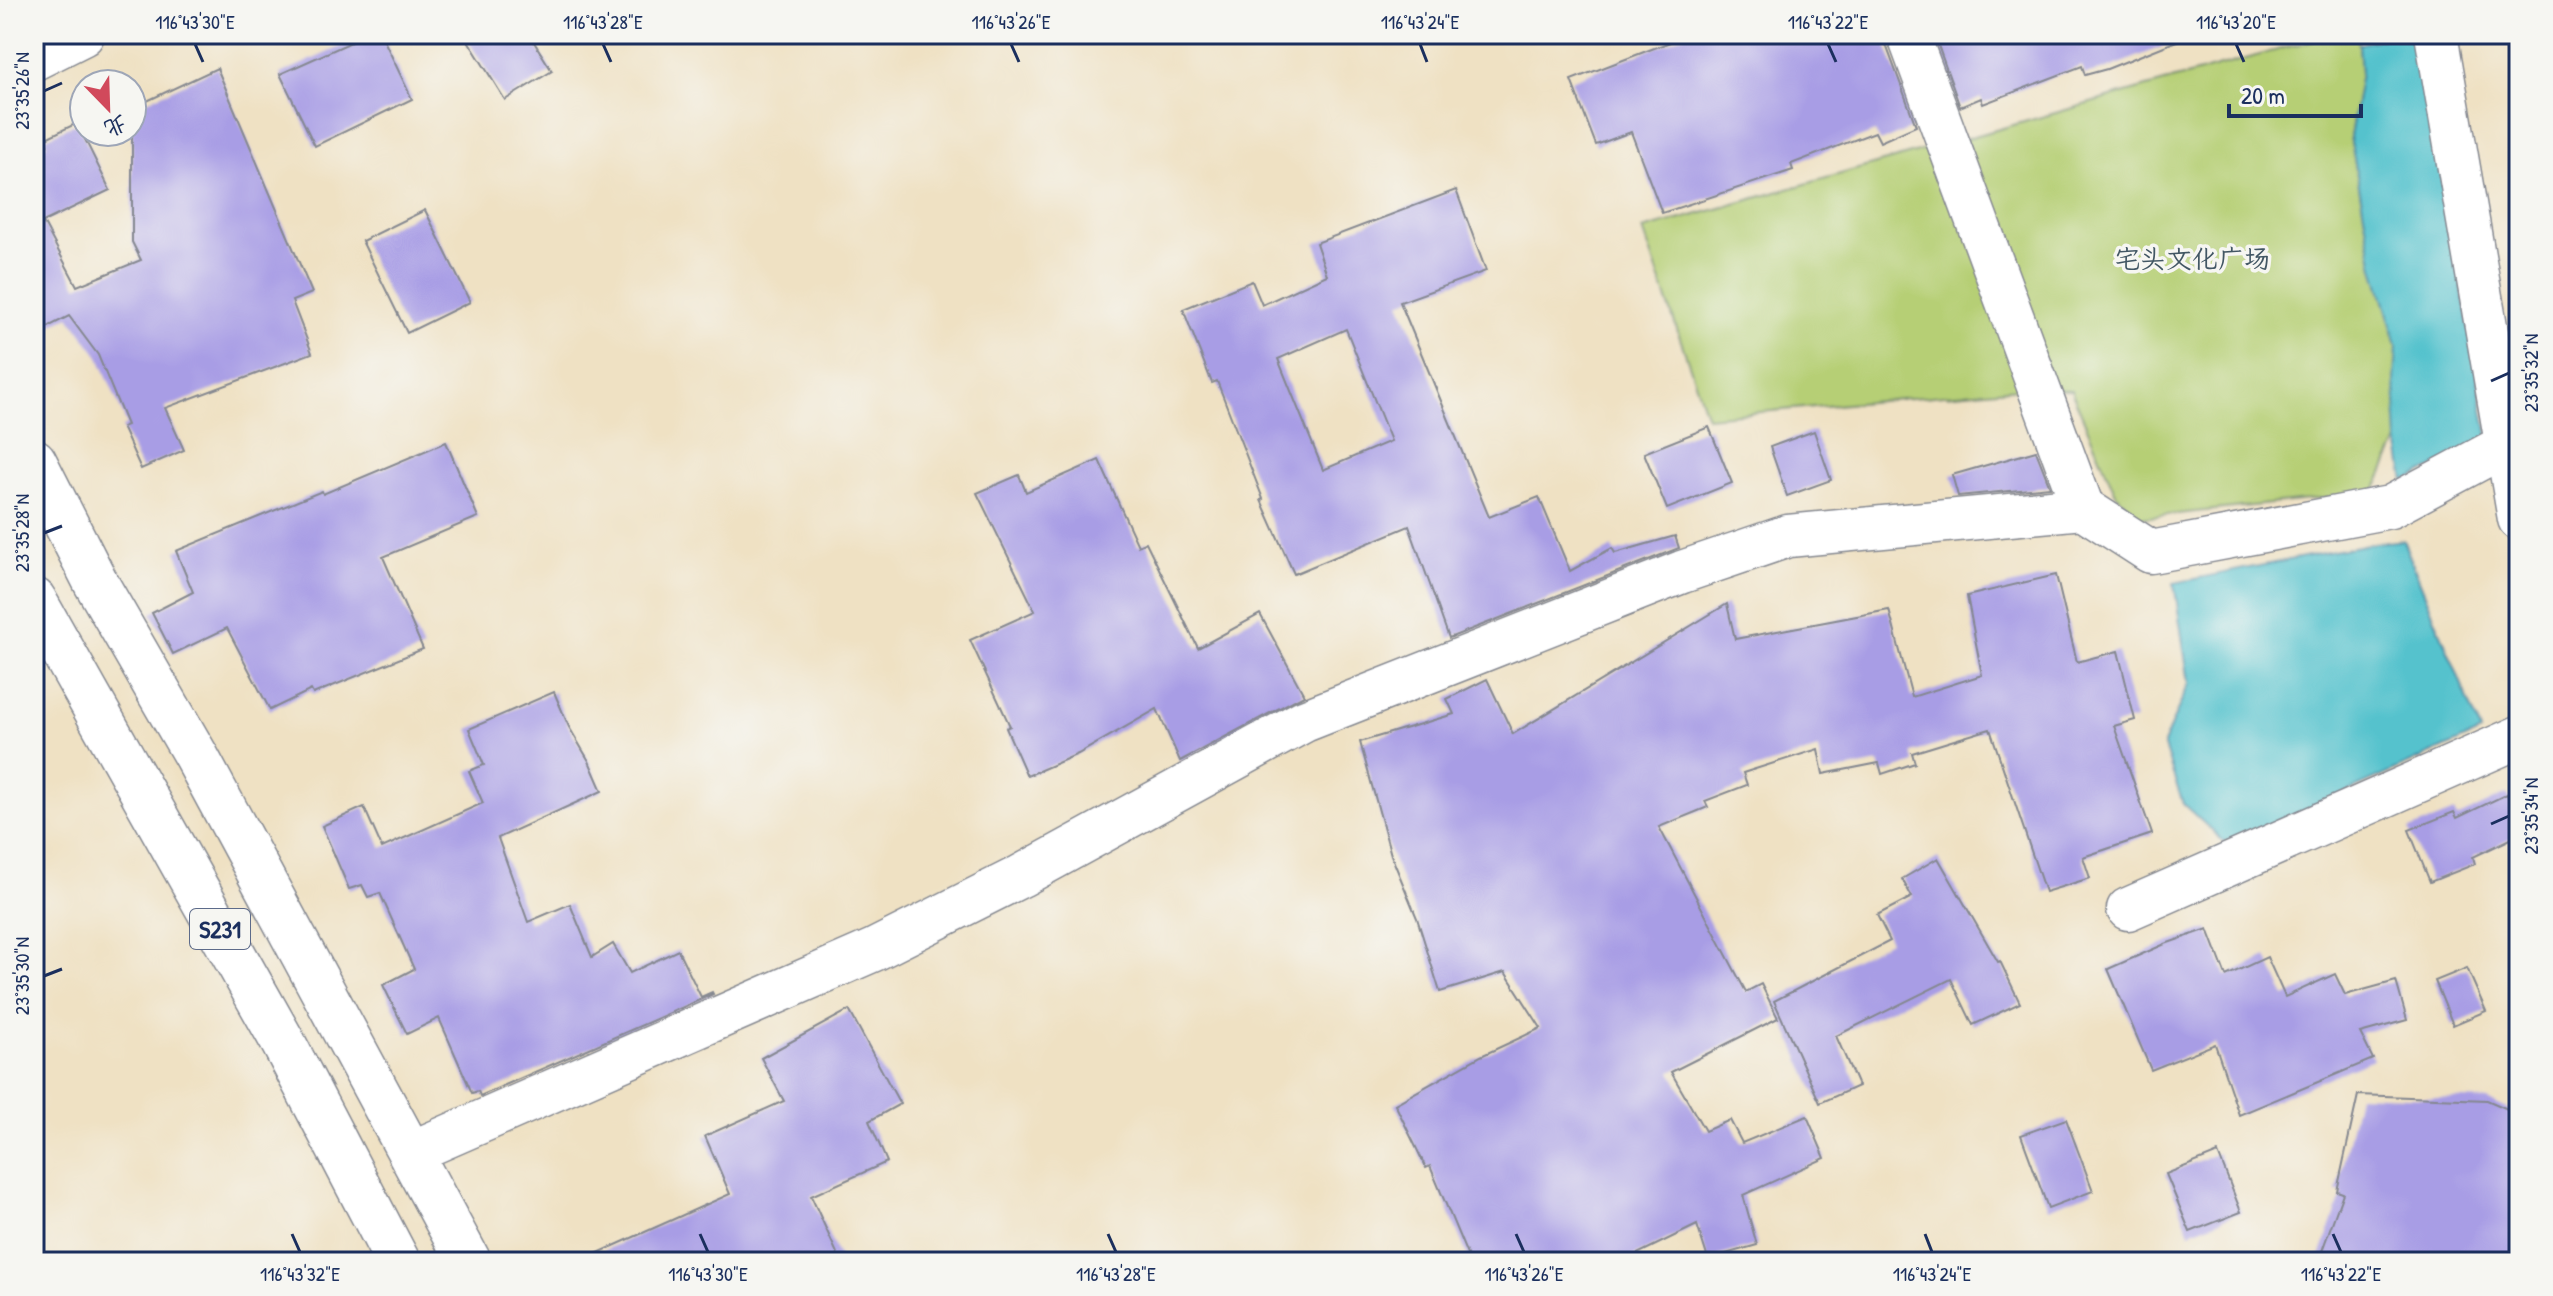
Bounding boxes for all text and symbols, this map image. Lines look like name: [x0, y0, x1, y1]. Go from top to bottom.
text: 116°43'30"E: [155, 8, 235, 35]
text: 116°43'28"E: [563, 8, 643, 35]
text: 116°43'26"E: [971, 8, 1051, 35]
text: 116°43'24"E: [1381, 8, 1459, 35]
text: 116°43'22"E: [1788, 8, 1868, 35]
text: 116°43'20"E: [2196, 8, 2276, 35]
text: 23°35'26"N: [8, 52, 35, 130]
north arrow: [68, 68, 148, 148]
scale bar: [2229, 68, 2361, 118]
text: 20 m: [2241, 79, 2285, 111]
text: 北: [100, 108, 132, 145]
park label: 宅头文化广场: [2114, 241, 2270, 276]
text: 23°35'32"N: [2517, 334, 2544, 412]
text: 23°35'28"N: [8, 494, 35, 572]
text: 23°35'34"N: [2517, 778, 2544, 854]
road number: S231: [190, 909, 250, 949]
text: 23°35'30"N: [8, 937, 35, 1015]
text: 116°43'32"E: [260, 1260, 340, 1287]
text: 116°43'30"E: [668, 1260, 748, 1287]
text: 116°43'28"E: [1076, 1260, 1156, 1287]
text: 116°43'26"E: [1484, 1260, 1564, 1287]
text: 116°43'24"E: [1893, 1260, 1971, 1287]
text: 116°43'22"E: [2301, 1260, 2381, 1287]

